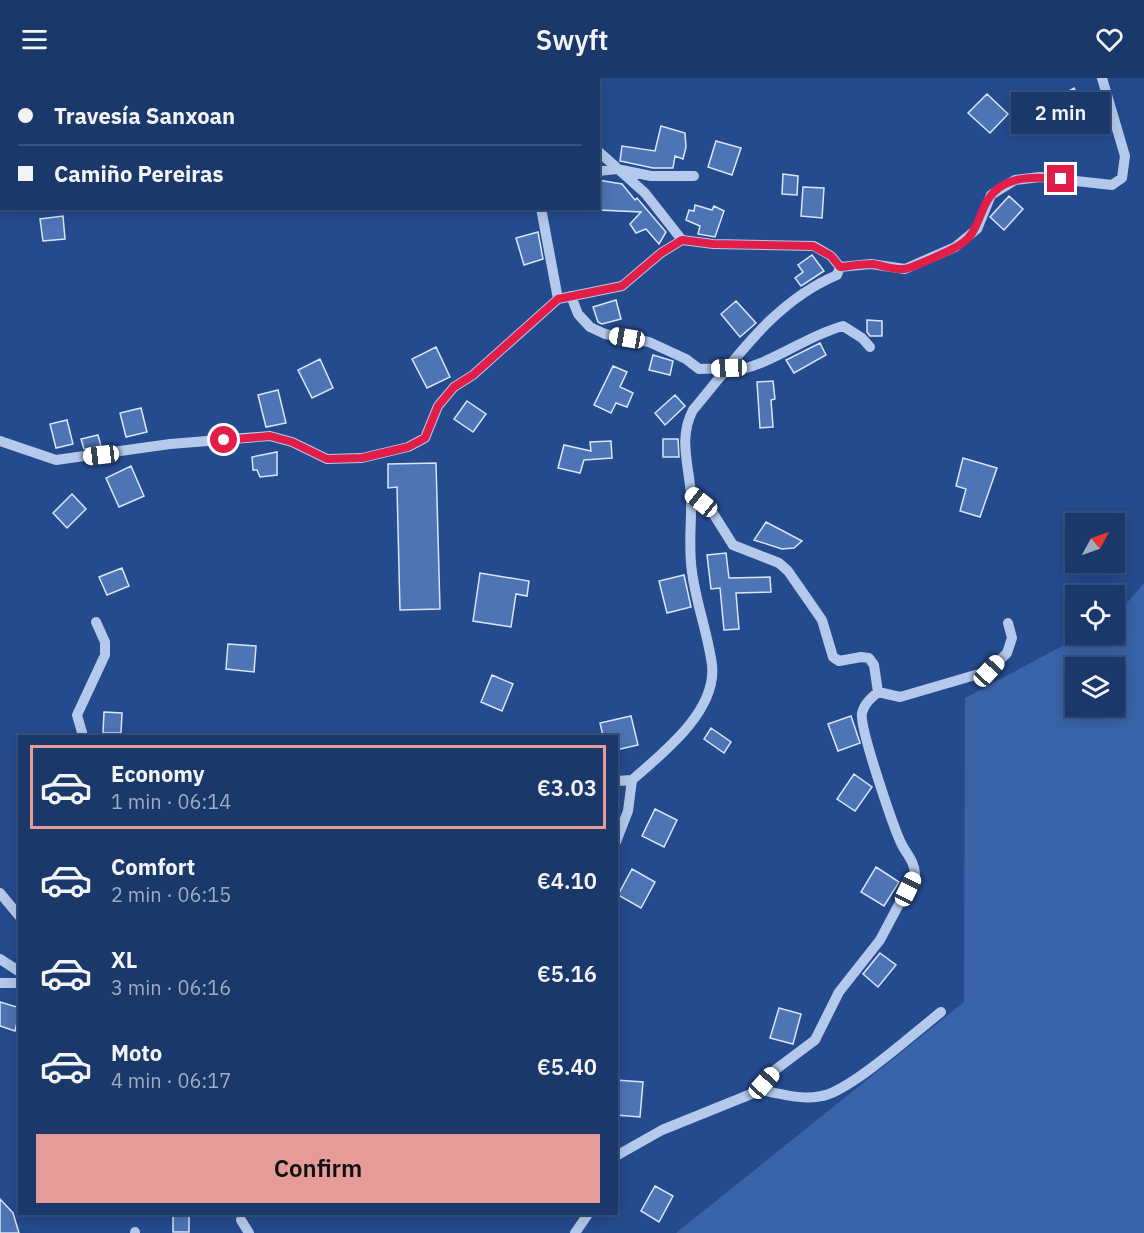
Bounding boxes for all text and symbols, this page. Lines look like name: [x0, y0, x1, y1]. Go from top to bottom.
text: Swyft: [536, 22, 608, 57]
icon: menu: [18, 23, 51, 56]
icon: heart: [1093, 23, 1126, 56]
callout: 2 min: [1012, 92, 1110, 134]
text: 2 min: [1035, 99, 1086, 126]
text: Travesía Sanxoan: [54, 101, 235, 130]
text: Camiño Pereiras: [54, 159, 224, 188]
route end: [1047, 165, 1074, 192]
car: [608, 326, 646, 350]
car: [711, 358, 747, 378]
route start: [210, 426, 237, 453]
car: [82, 444, 120, 466]
car: [681, 484, 721, 520]
north arrow: [1065, 513, 1125, 573]
map controls: [1065, 513, 1125, 717]
button: locate: [1065, 585, 1125, 645]
car: [970, 652, 1008, 690]
button: layers: [1065, 657, 1125, 717]
text: Economy: [111, 759, 205, 788]
icon: car: [39, 760, 93, 814]
text: €3.03: [537, 773, 597, 802]
text: 1 min · 06:14: [111, 788, 231, 815]
text: Comfort: [111, 852, 195, 881]
icon: car: [39, 853, 93, 907]
text: €4.10: [537, 866, 597, 895]
car: [892, 869, 924, 909]
text: 2 min · 06:15: [111, 881, 231, 908]
text: XL: [111, 945, 137, 974]
icon: car: [39, 946, 93, 1000]
text: €5.16: [537, 959, 597, 988]
text: 3 min · 06:16: [111, 974, 231, 1001]
text: Moto: [111, 1038, 162, 1067]
icon: car: [39, 1039, 93, 1093]
text: €5.40: [537, 1052, 597, 1081]
car: [745, 1064, 783, 1102]
text: 4 min · 06:17: [111, 1067, 231, 1094]
button: Confirm: [36, 1134, 600, 1203]

